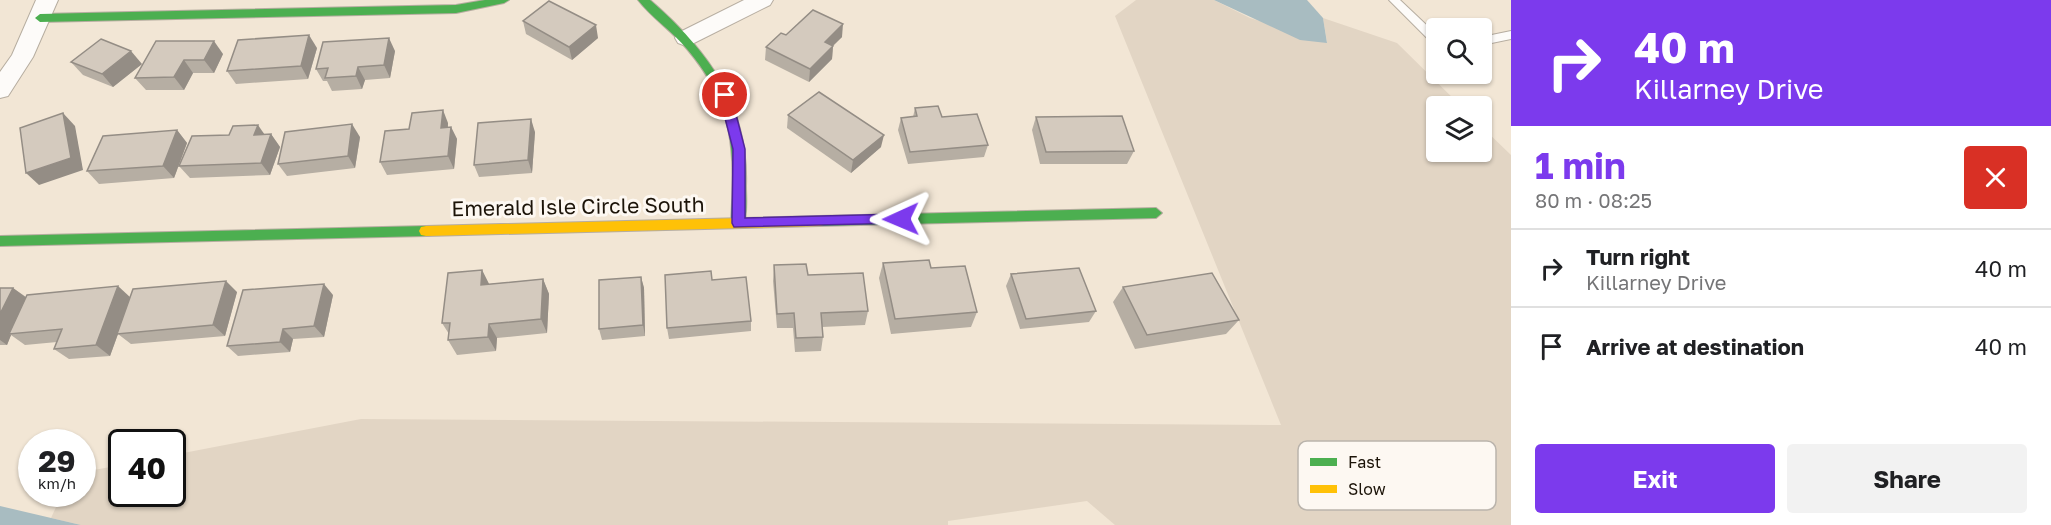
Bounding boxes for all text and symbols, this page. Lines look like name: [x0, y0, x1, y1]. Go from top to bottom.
map controls: [1426, 18, 1492, 162]
button: search: [1426, 18, 1492, 84]
text: 40 m: [1634, 22, 1735, 72]
icon: right: [1535, 24, 1613, 102]
pin: [699, 69, 750, 120]
text: Killarney Drive: [1634, 73, 1823, 105]
icon: arrive: [708, 78, 741, 111]
button: layers: [1426, 96, 1492, 162]
text: 1 min: [1535, 144, 1626, 187]
button: close: [1964, 146, 2027, 209]
position arrow: [869, 187, 933, 251]
text: 80 m · 08:25: [1535, 188, 1652, 212]
street label: Emerald Isle Circle South: [451, 191, 705, 221]
text: Turn right: [1586, 243, 1690, 270]
icon: right: [1535, 252, 1568, 285]
text: 40 m: [1975, 255, 2027, 282]
text: Killarney Drive: [1586, 270, 1726, 294]
icon: arrive: [1535, 330, 1568, 363]
text: Arrive at destination: [1586, 333, 1804, 360]
text: 40 m: [1975, 333, 2027, 360]
speed limit sign: 40: [108, 429, 186, 507]
legend: [1298, 441, 1496, 510]
text: 29: [38, 443, 76, 479]
button: Exit: [1535, 444, 1775, 513]
button: Share: [1787, 444, 2027, 513]
text: Fast: [1348, 452, 1381, 472]
text: km/h: [38, 474, 76, 492]
text: Slow: [1348, 479, 1386, 499]

